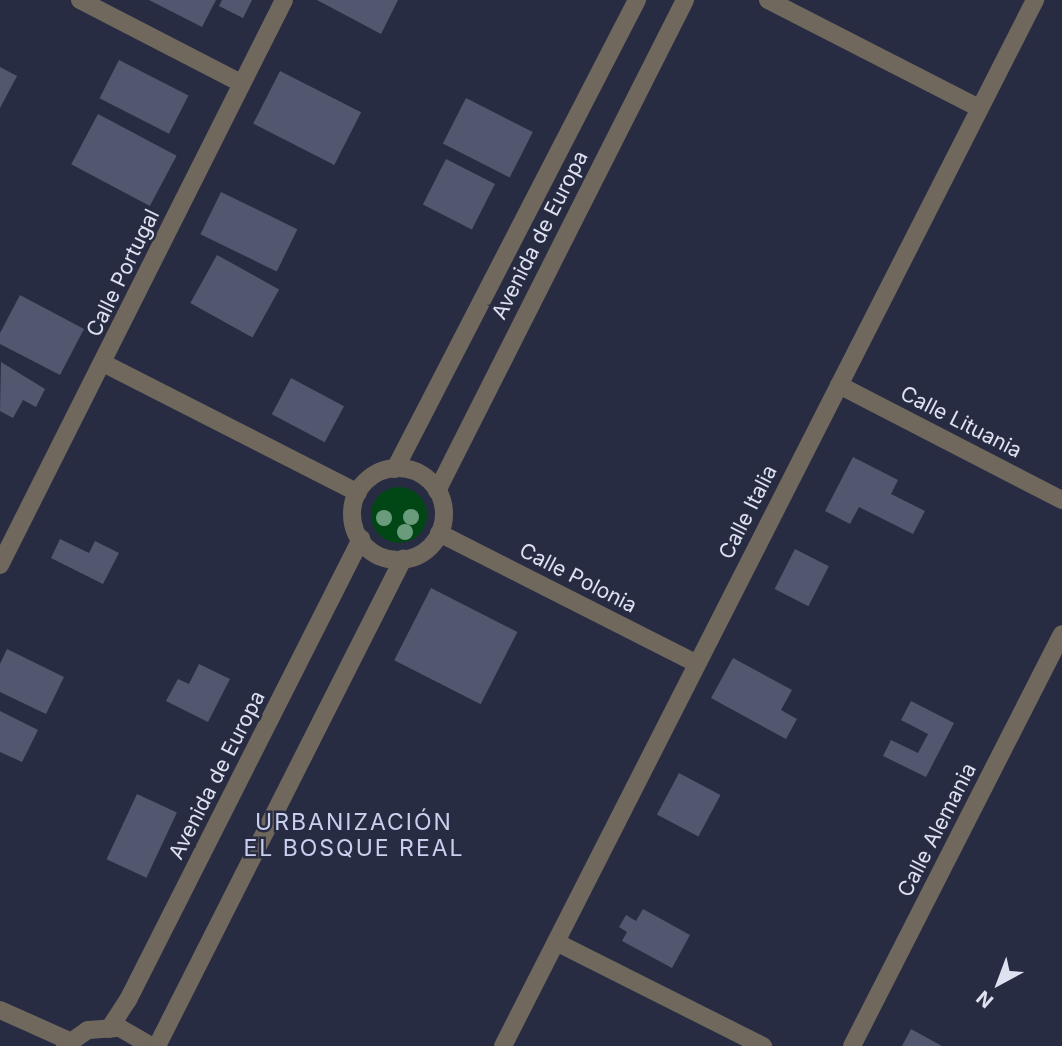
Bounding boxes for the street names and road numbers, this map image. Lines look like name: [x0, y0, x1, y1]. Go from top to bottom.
street label: Avenida de Europa: [487, 147, 593, 323]
street label: Calle Portugal: [81, 205, 165, 341]
street label: Calle Lituania: [896, 381, 1026, 463]
street label: Calle Italia: [714, 461, 782, 563]
street label: Calle Polonia: [515, 538, 641, 618]
street label: Avenida de Europa: [164, 687, 270, 863]
street label: Calle Alemania: [892, 759, 982, 901]

